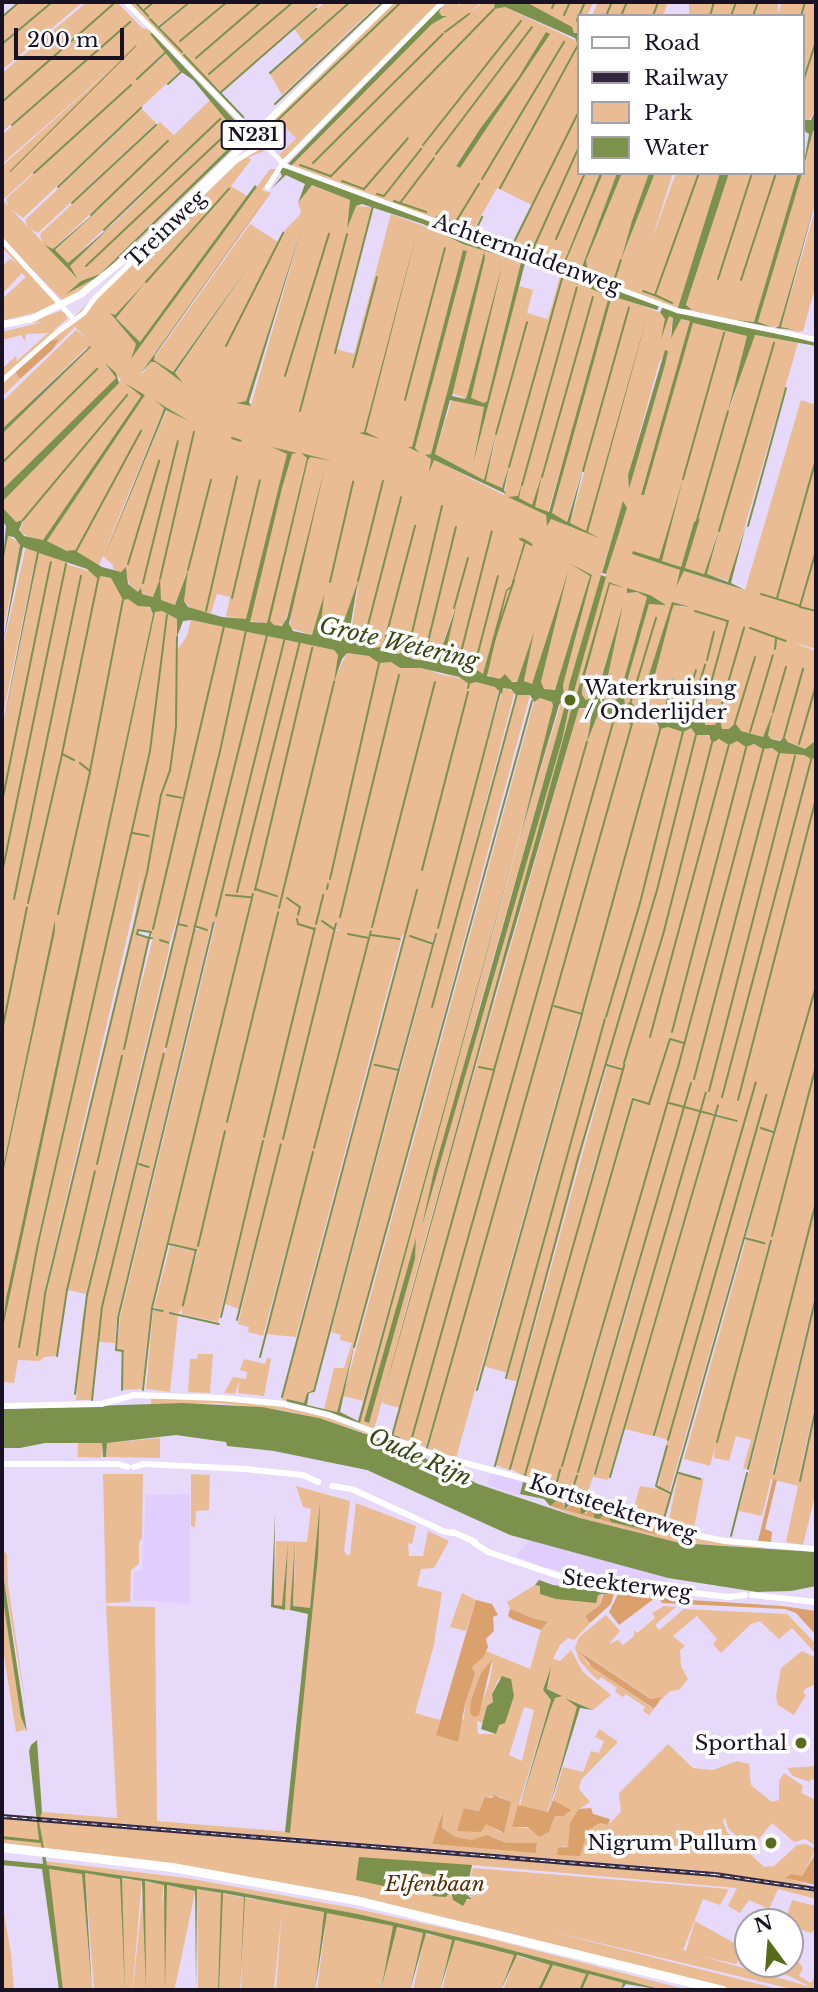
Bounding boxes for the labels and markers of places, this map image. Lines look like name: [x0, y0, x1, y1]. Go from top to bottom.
place label: Waterkruising / Onderlijder: [584, 675, 736, 725]
marker: Waterkruising / Onderlijder: [562, 692, 578, 708]
place label: Sporthal: [695, 1730, 787, 1756]
marker: Sporthal: [793, 1735, 809, 1751]
place label: Nigrum Pullum: [587, 1830, 757, 1856]
marker: Nigrum Pullum: [763, 1835, 779, 1851]

